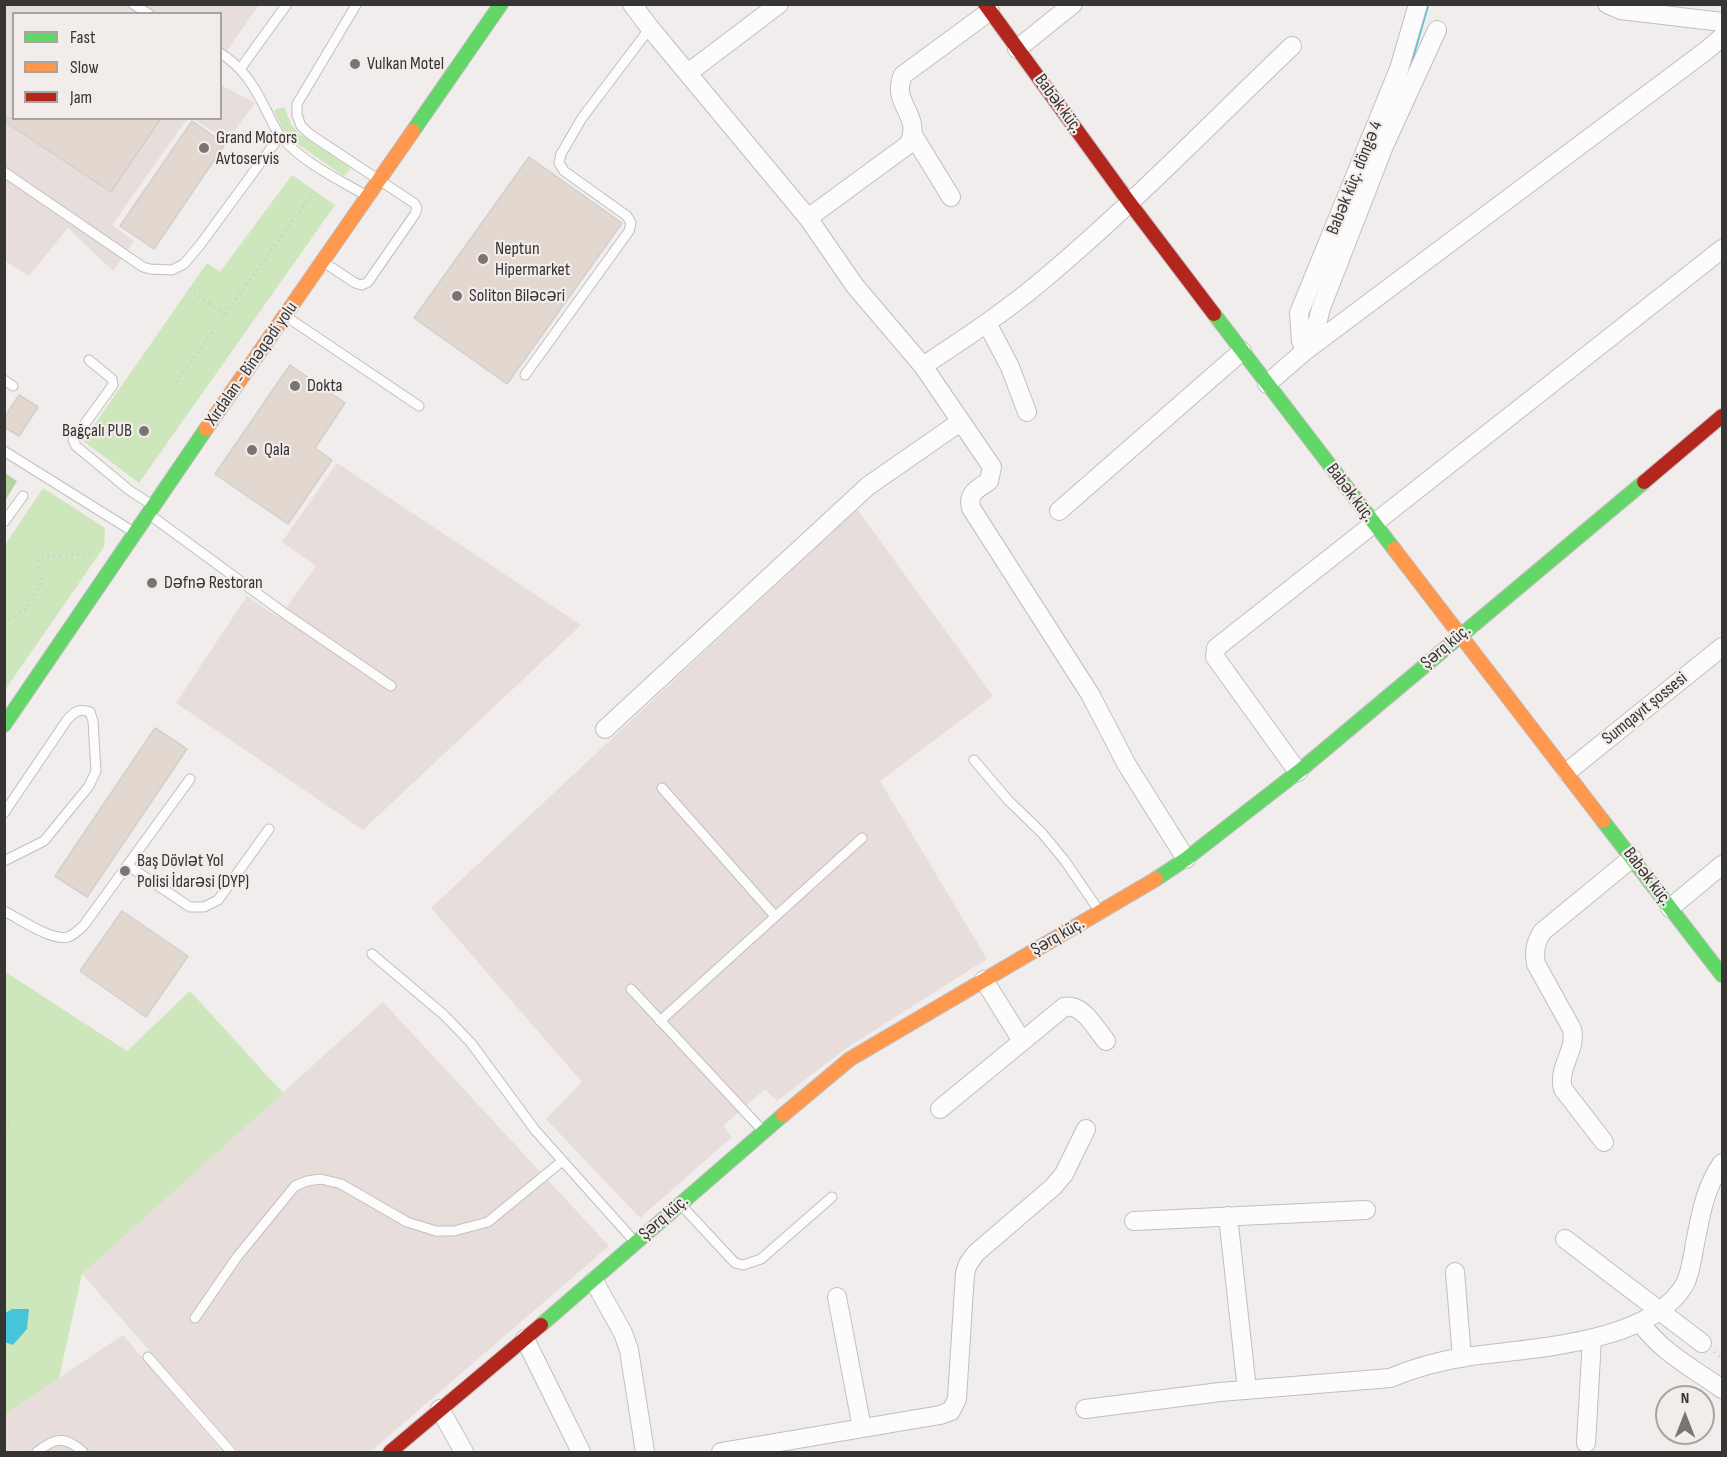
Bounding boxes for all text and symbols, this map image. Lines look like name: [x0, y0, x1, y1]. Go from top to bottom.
legend: [12, 12, 222, 120]
text: Fast: [70, 27, 95, 48]
place label: Vulkan Motel: [367, 53, 444, 75]
text: Slow: [70, 57, 99, 78]
marker: Vulkan Motel: [348, 57, 362, 71]
street label: Babək küç.: [1029, 70, 1087, 138]
text: Jam: [70, 87, 92, 108]
street label: Babək küç. döngə 4: [1322, 118, 1388, 238]
place label: Grand Motors Avtoservis: [216, 127, 297, 170]
marker: Grand Motors Avtoservis: [197, 141, 211, 155]
place label: Neptun Hipermarket: [495, 238, 570, 280]
marker: Neptun Hipermarket: [476, 252, 490, 266]
place label: Soliton Biləcəri: [469, 285, 565, 307]
marker: Soliton Biləcəri: [450, 289, 464, 303]
street label: Xırdalan - Binəqədi yolu: [201, 298, 303, 430]
place label: Dokta: [307, 375, 343, 397]
marker: Dokta: [288, 379, 302, 393]
place label: Bağçalı PUB: [62, 420, 132, 442]
marker: Bağçalı PUB: [137, 424, 151, 438]
place label: Qala: [264, 439, 290, 461]
marker: Qala: [245, 443, 259, 457]
street label: Babək küç.: [1321, 460, 1379, 526]
place label: Dəfnə Restoran: [164, 572, 263, 594]
marker: Dəfnə Restoran: [145, 576, 159, 590]
street label: Şərq küç.: [1417, 620, 1475, 674]
street label: Sumqayıt şossesi: [1598, 668, 1692, 750]
street label: Babək küç.: [1618, 844, 1676, 910]
place label: Baş Dövlət Yol Polisi İdarəsi (DYP): [137, 850, 249, 892]
marker: Baş Dövlət Yol Polisi İdarəsi (DYP): [118, 864, 132, 878]
street label: Şərq küç.: [1027, 913, 1089, 961]
street label: Şərq küç.: [635, 1191, 693, 1245]
north arrow: [1655, 1385, 1715, 1445]
text: N: [1681, 1389, 1689, 1408]

